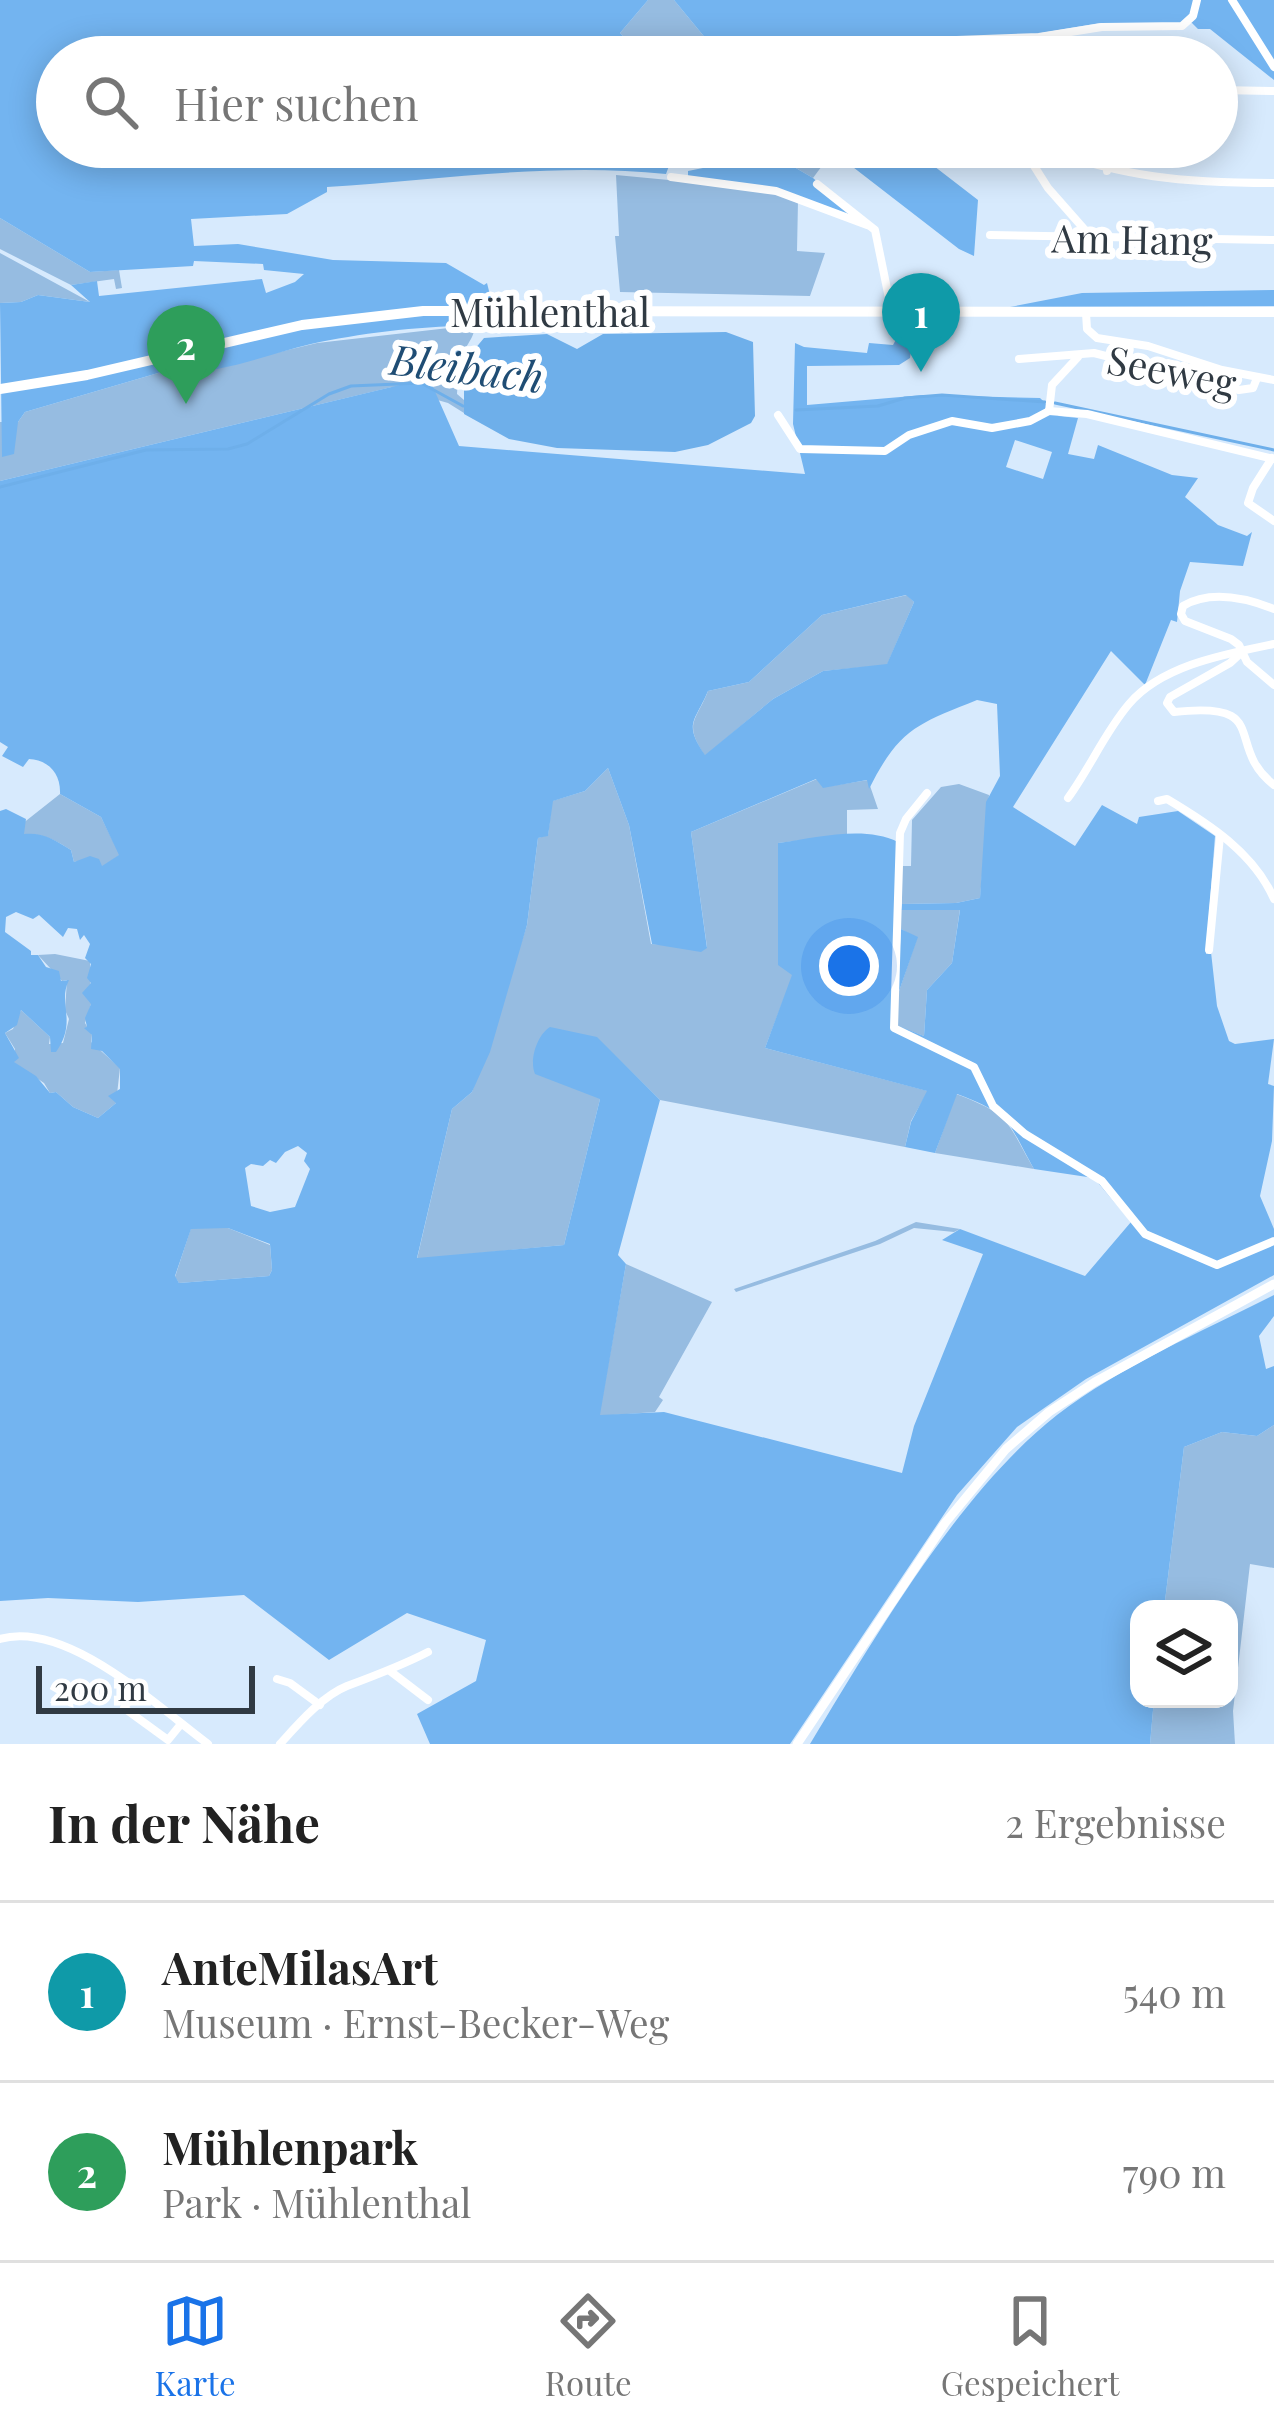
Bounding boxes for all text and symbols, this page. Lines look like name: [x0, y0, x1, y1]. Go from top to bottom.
search box: [36, 36, 1238, 168]
icon: search: [78, 69, 144, 135]
text: Hier suchen: [174, 72, 419, 132]
street label: Am Hang: [1050, 211, 1213, 265]
pin: 1: [882, 273, 960, 372]
street label: Mühlenthal: [450, 285, 650, 337]
pin: 2: [147, 305, 225, 404]
water label: Bleibach: [385, 330, 547, 404]
street label: Seeweg: [1103, 332, 1241, 408]
your location: [819, 936, 879, 996]
map controls: [1130, 1600, 1238, 1708]
button: layers: [1130, 1600, 1238, 1708]
scale bar: [36, 1660, 255, 1713]
text: 200 m: [54, 1665, 147, 1709]
text: In der Nähe: [48, 1788, 320, 1856]
text: 2 Ergebnisse: [1005, 1796, 1226, 1848]
text: AnteMilasArt: [162, 1936, 438, 1996]
text: 1: [80, 1966, 94, 2018]
text: 540 m: [1123, 1966, 1226, 2018]
text: Museum · Ernst-Becker-Weg: [162, 1996, 669, 2048]
text: Mühlenpark: [162, 2116, 418, 2176]
text: 2: [77, 2146, 97, 2198]
text: 790 m: [1123, 2146, 1226, 2198]
text: Park · Mühlenthal: [162, 2176, 471, 2228]
tab: Karte: [155, 2288, 236, 2404]
tab: Route: [545, 2288, 632, 2404]
tab: Gespeichert: [941, 2288, 1119, 2404]

